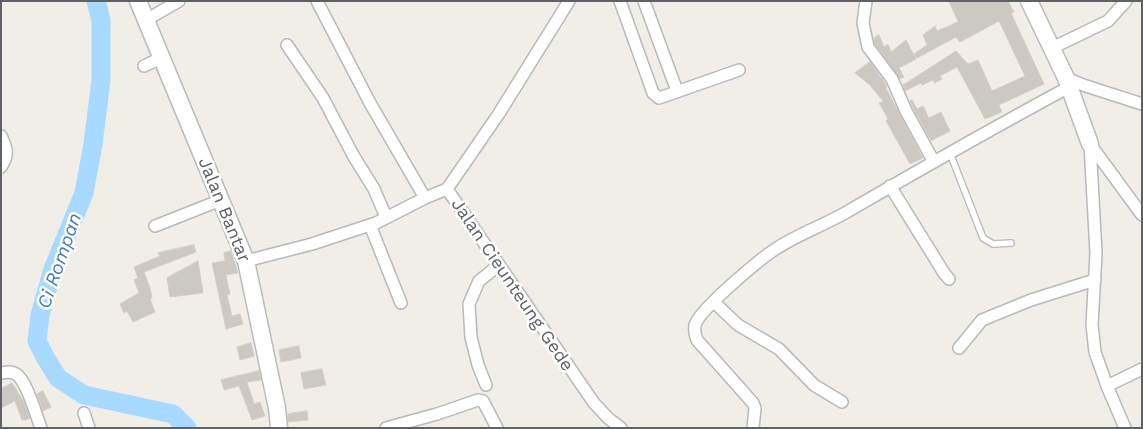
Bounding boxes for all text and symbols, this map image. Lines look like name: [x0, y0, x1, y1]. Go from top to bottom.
street label: Jalan Bantar: [193, 154, 255, 266]
street label: Jalan Cieunteung Gede: [446, 195, 578, 375]
water label: Ci Rompan: [33, 210, 87, 312]

